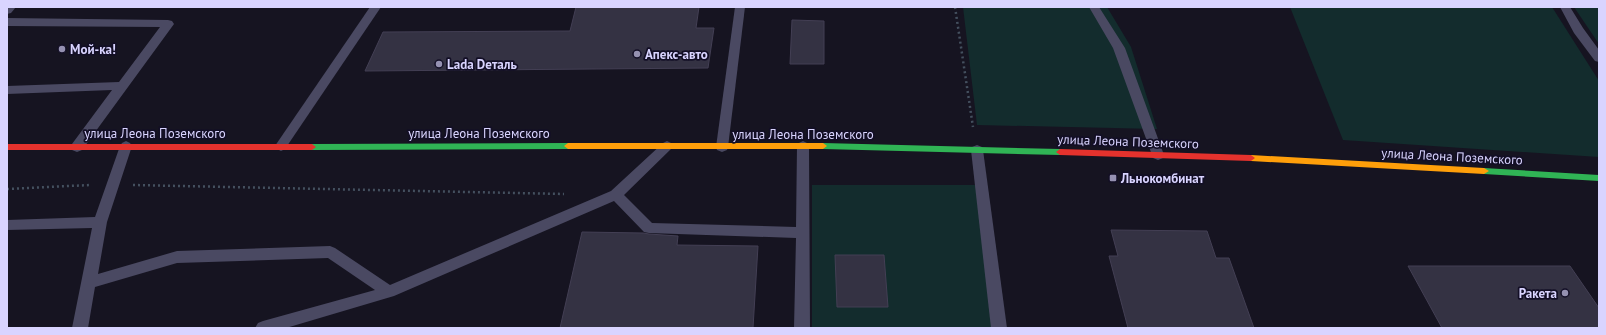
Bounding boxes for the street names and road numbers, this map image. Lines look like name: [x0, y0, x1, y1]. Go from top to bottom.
street label: улица Леона Поземского: [84, 125, 226, 142]
street label: улица Леона Поземского: [408, 125, 550, 142]
street label: улица Леона Поземского: [732, 126, 874, 143]
street label: улица Леона Поземского: [1057, 131, 1199, 152]
street label: улица Леона Поземского: [1381, 144, 1523, 169]

